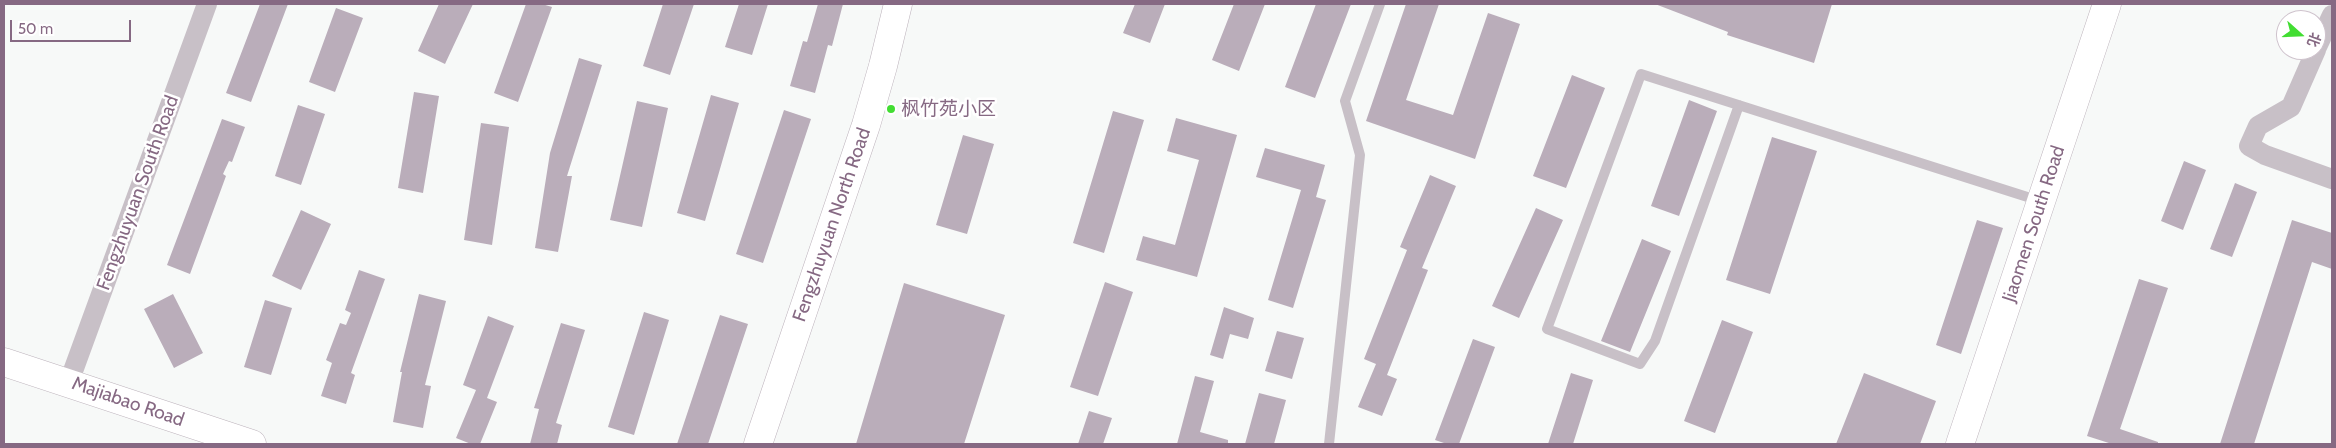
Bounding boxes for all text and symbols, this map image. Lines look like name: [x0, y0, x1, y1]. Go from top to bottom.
scale bar: [12, 10, 134, 42]
north arrow: [2276, 10, 2326, 60]
text: 50 m: [18, 20, 53, 38]
text: 北: [2303, 30, 2325, 49]
street label: Fengzhuyuan South Road: [92, 93, 184, 293]
place label: 枫竹苑小区: [901, 98, 996, 120]
marker: 枫竹苑小区: [885, 103, 897, 115]
street label: Fengzhuyuan North Road: [788, 125, 876, 325]
street label: Jiaomen South Road: [1998, 143, 2070, 305]
street label: Majiabao Road: [69, 372, 187, 432]

